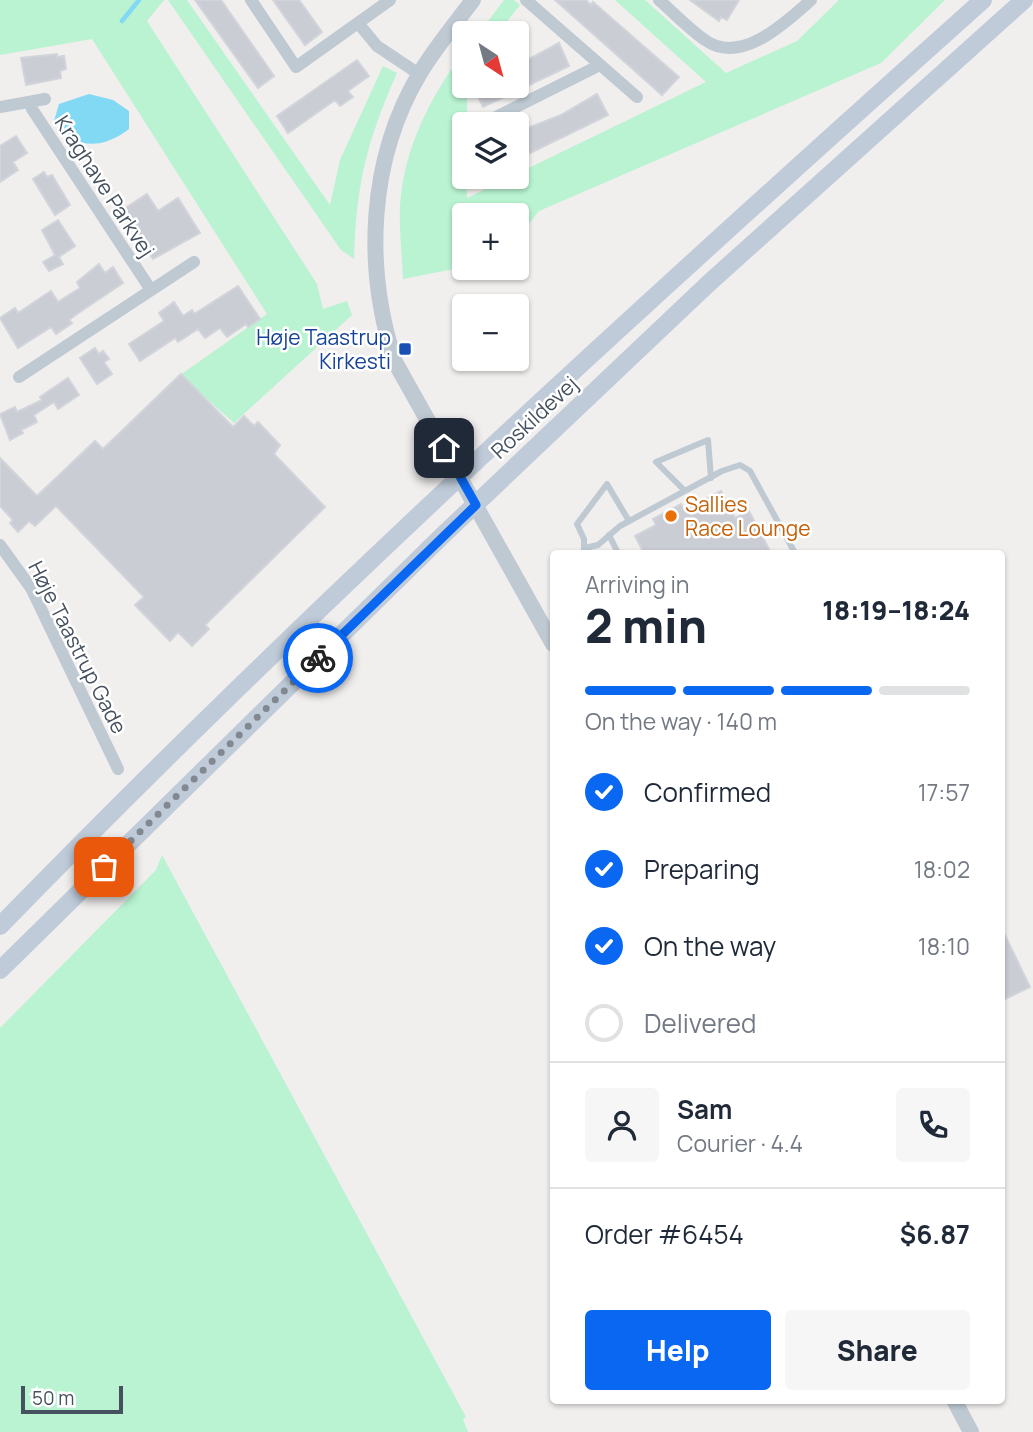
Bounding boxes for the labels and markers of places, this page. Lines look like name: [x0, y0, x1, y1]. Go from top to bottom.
place label: Høje Taastrup Kirkesti: [256, 323, 391, 375]
marker: Høje Taastrup Kirkesti: [397, 341, 413, 357]
pin: [414, 418, 474, 478]
place label: Sallies Race Lounge: [685, 490, 811, 542]
marker: Sallies Race Lounge: [663, 508, 679, 524]
pin: [74, 837, 134, 897]

